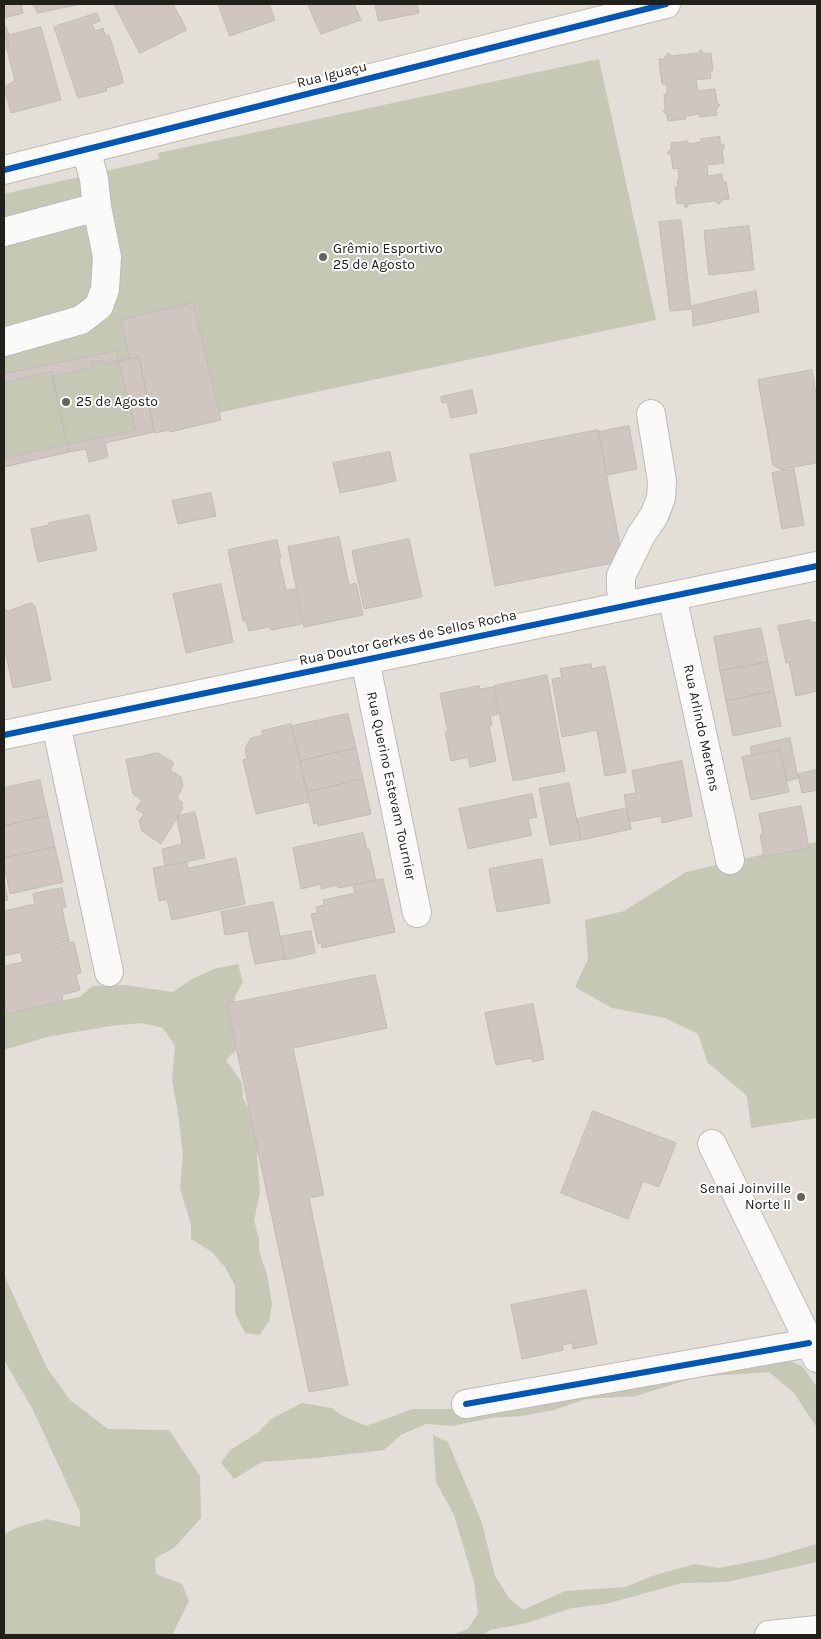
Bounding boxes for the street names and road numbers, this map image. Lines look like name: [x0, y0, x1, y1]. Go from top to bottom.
street label: Rua Iguaçu: [295, 58, 369, 92]
street label: Rua Doutor Gerkes de Sellos Rocha: [298, 607, 518, 669]
street label: Rua Arlindo Mertens: [679, 663, 723, 793]
street label: Rua Querino Estevam Tournier: [363, 690, 419, 882]

